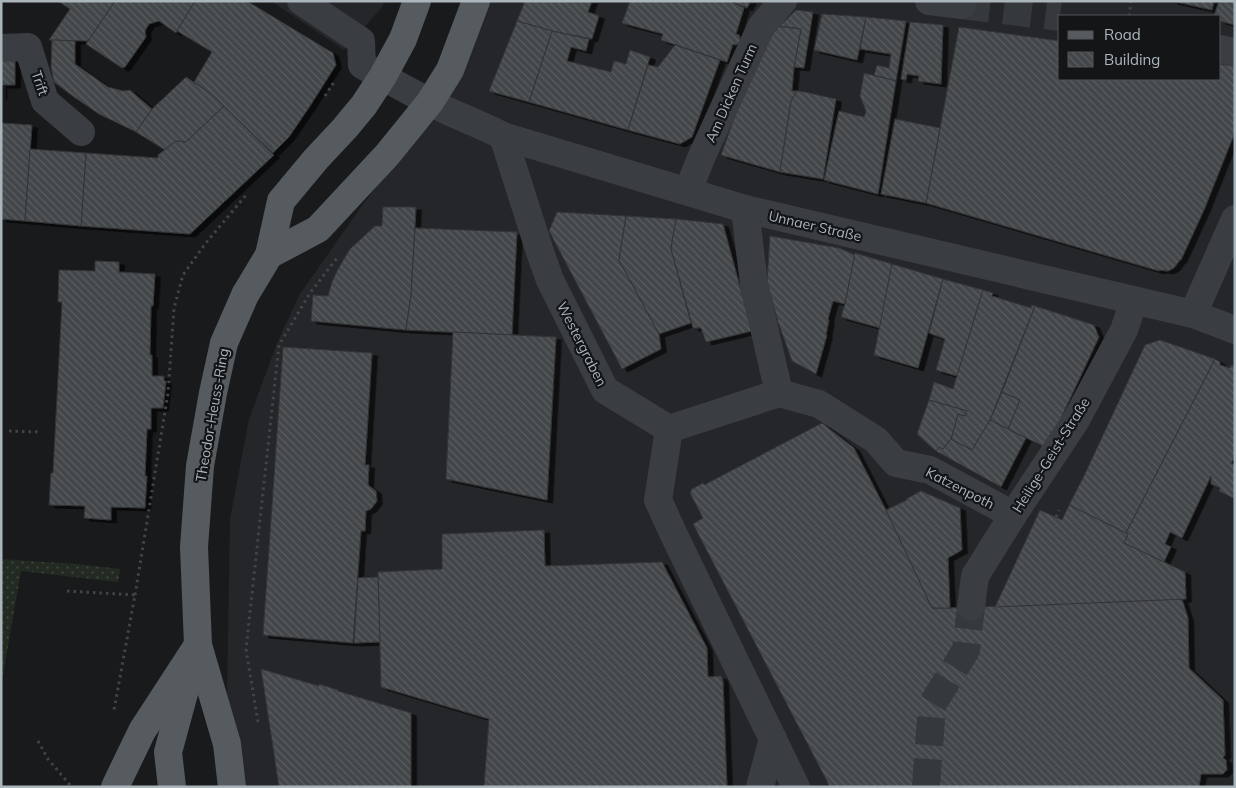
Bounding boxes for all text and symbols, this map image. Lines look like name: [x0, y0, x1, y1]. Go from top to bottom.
legend: [1058, 15, 1221, 80]
text: Road: [1104, 25, 1141, 44]
street label: Am Dicken Turm: [701, 41, 761, 145]
text: Building: [1104, 50, 1160, 69]
street label: Trift: [27, 68, 53, 98]
street label: Unnaer Straße: [767, 207, 863, 245]
street label: Westergraben: [553, 299, 611, 389]
street label: Theodor-Heuss-Ring: [191, 347, 233, 483]
street label: Heilige-Geist-Straße: [1008, 394, 1094, 516]
street label: Katzenpoth: [923, 463, 997, 513]

